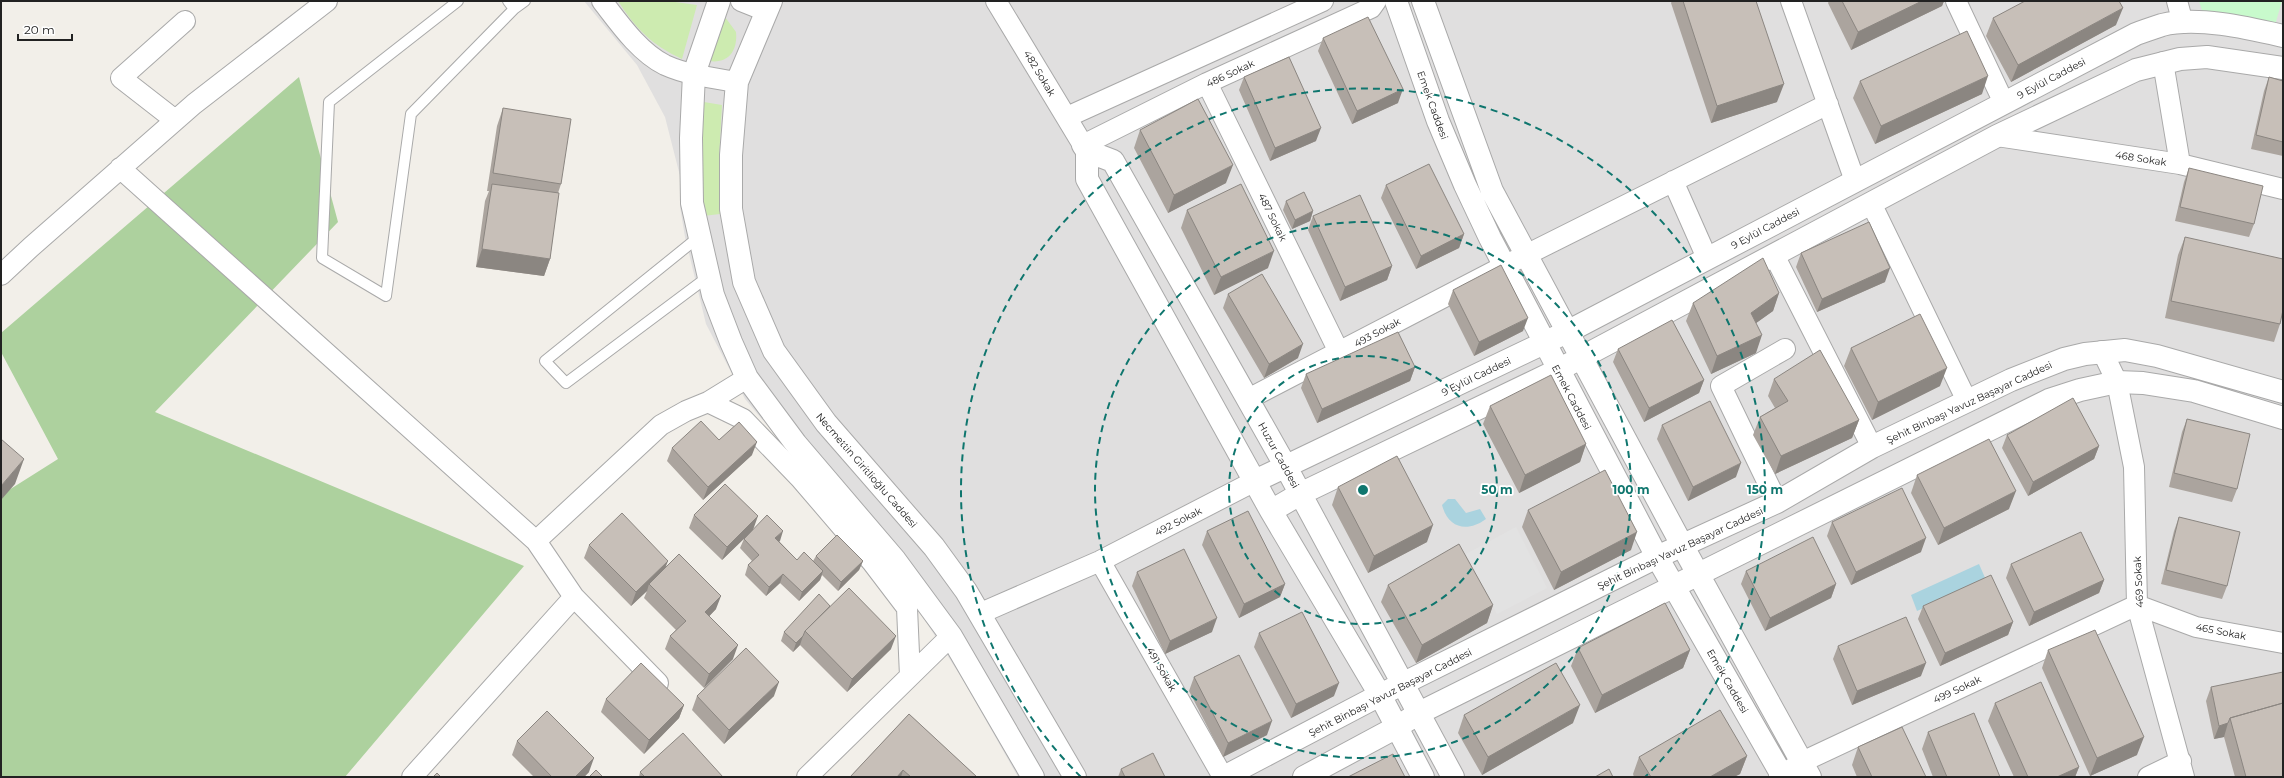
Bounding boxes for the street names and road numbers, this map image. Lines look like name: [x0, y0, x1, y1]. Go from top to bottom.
street label: 482 Sokak: [1021, 48, 1058, 99]
street label: 9 Eylül Caddesi: [2015, 55, 2088, 102]
street label: 486 Sokak: [1204, 57, 1257, 90]
street label: Emek Caddesi: [1414, 69, 1451, 141]
street label: 468 Sokak: [2114, 148, 2168, 169]
street label: 487 Sokak: [1255, 191, 1290, 243]
street label: 9 Eylül Caddesi: [1729, 205, 1802, 252]
street label: 493 Sokak: [1352, 315, 1403, 350]
street label: 9 Eylül Caddesi: [1439, 354, 1513, 399]
street label: Şehit Binbaşı Yavuz Başayar Caddesi: [1884, 358, 2054, 447]
street label: Emek Caddesi: [1549, 362, 1594, 432]
street label: Necmettin Giritlioğlu Caddesi: [813, 410, 920, 530]
street label: Huzur Caddesi: [1255, 420, 1302, 490]
street label: 492 Sokak: [1153, 504, 1204, 539]
street label: Şehit Binbaşı Yavuz Başayar Caddesi: [1595, 504, 1765, 593]
street label: 469 Sokak: [2131, 556, 2146, 608]
street label: 465 Sokak: [2195, 620, 2247, 643]
street label: 491 Sokak: [1144, 645, 1179, 694]
street label: Şehit Binbaşı Yavuz Başayar Caddesi: [1307, 646, 1474, 739]
street label: Emek Caddesi: [1704, 647, 1751, 716]
street label: 499 Sokak: [1931, 673, 1983, 706]

